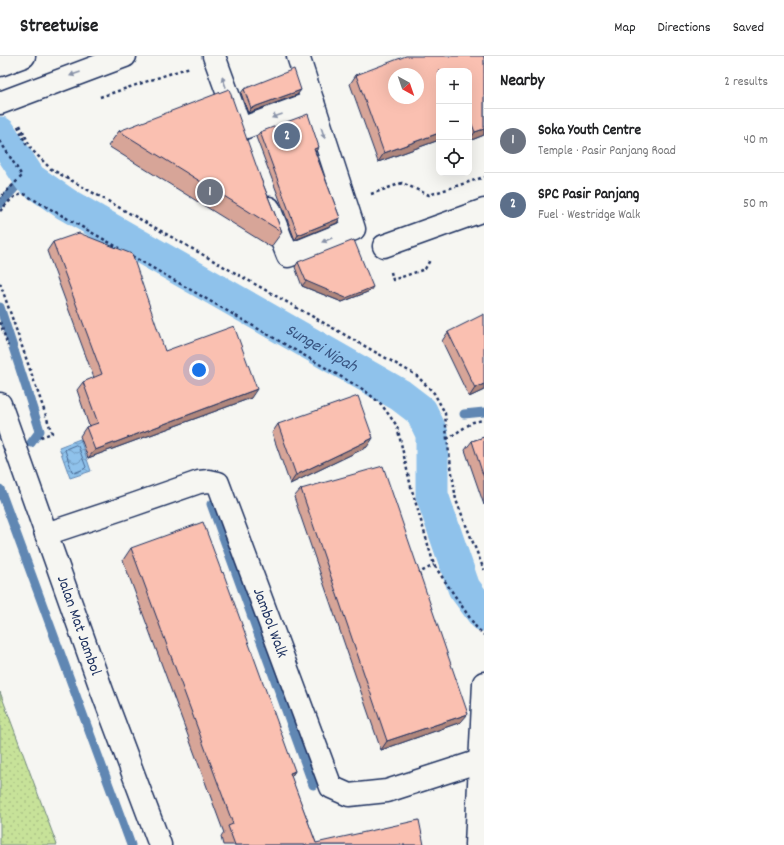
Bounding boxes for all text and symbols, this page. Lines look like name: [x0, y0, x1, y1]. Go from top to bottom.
text: Streetwise: [20, 14, 98, 41]
text: Map: [614, 18, 636, 38]
text: Directions: [658, 18, 711, 38]
text: Saved: [733, 18, 764, 38]
north arrow: [388, 68, 424, 104]
map controls: [436, 68, 472, 176]
button: +: [436, 68, 472, 104]
text: Nearby: [500, 70, 544, 94]
one-way arrow: [69, 71, 81, 77]
text: 2 results: [724, 73, 768, 92]
one-way arrow: [220, 75, 226, 87]
button: −: [436, 104, 472, 140]
one-way arrow: [270, 113, 282, 119]
text: Soka Youth Centre: [538, 120, 641, 142]
pin: 2: [274, 121, 300, 151]
one-way arrow: [320, 127, 326, 139]
text: 1: [512, 131, 514, 150]
text: 40 m: [744, 131, 768, 150]
button: locate: [436, 140, 472, 176]
text: Temple · Pasir Panjang Road: [538, 142, 676, 161]
pin: 1: [197, 177, 223, 207]
text: SPC Pasir Panjang: [538, 184, 639, 206]
text: 2: [510, 195, 516, 214]
text: 50 m: [743, 195, 768, 214]
text: Fuel · Westridge Walk: [538, 206, 640, 225]
one-way arrow: [321, 237, 332, 243]
water label: Sungei Nipah: [280, 319, 362, 380]
your location: [189, 360, 209, 380]
street label: Jalan Mat Jambol: [50, 572, 107, 679]
street label: Jambol Walk: [246, 585, 293, 661]

